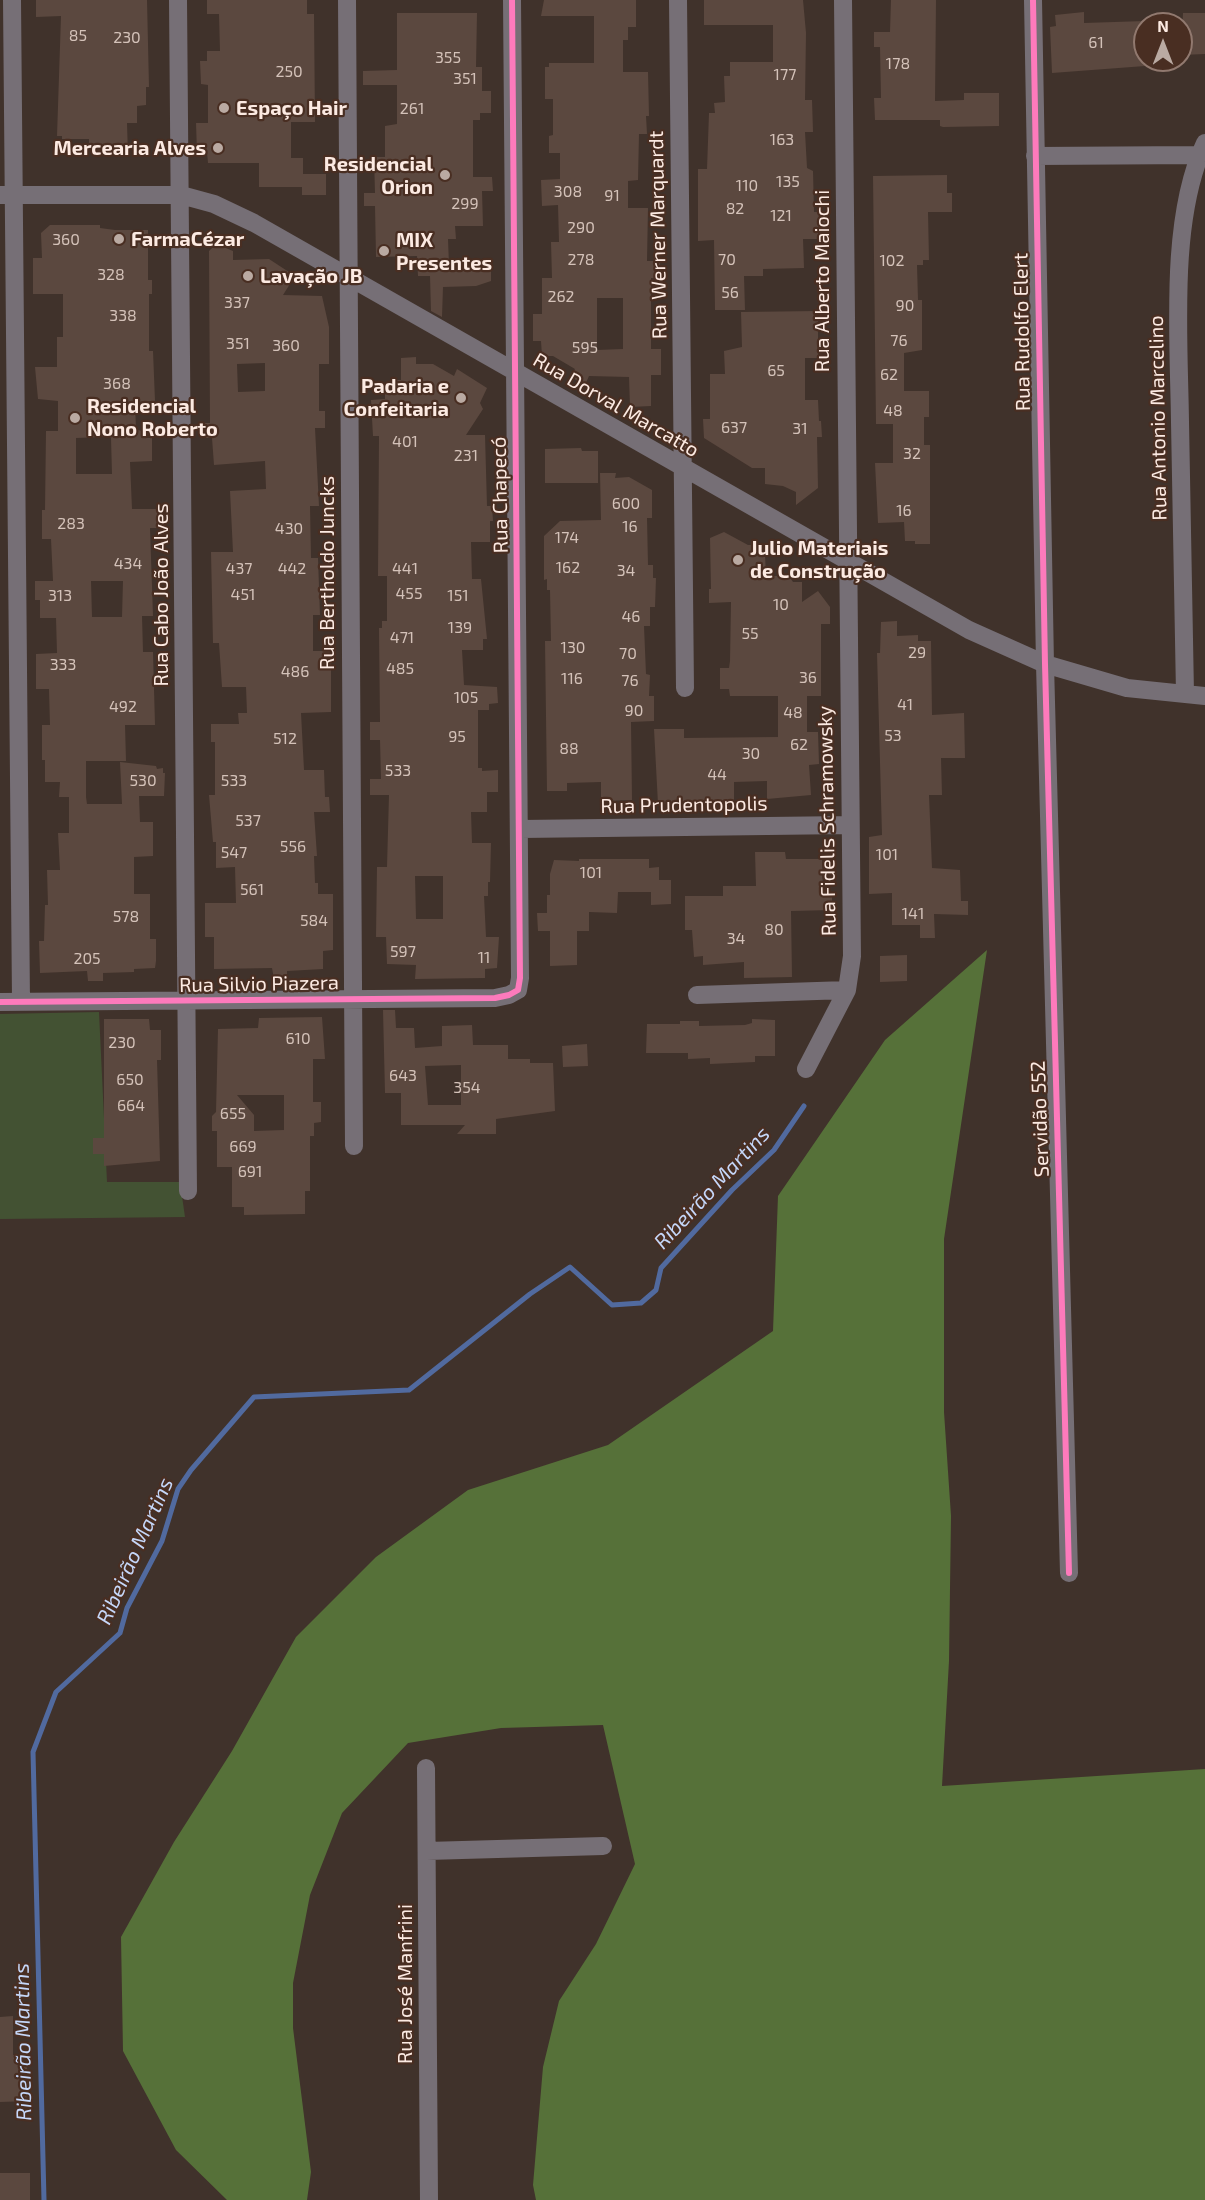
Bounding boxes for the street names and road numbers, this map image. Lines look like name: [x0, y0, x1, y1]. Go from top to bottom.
street label: Rua Werner Marquardt: [644, 131, 672, 339]
street label: Rua Alberto Maiochi: [810, 190, 834, 372]
street label: Rua Rudolfo Elert: [1009, 253, 1035, 411]
street label: Rua Antonio Marcelino: [1144, 315, 1172, 521]
street label: Rua Dorval Marcatto: [529, 348, 703, 462]
street label: Rua Chapecó: [487, 437, 513, 553]
street label: Rua Bertholdo Juncks: [315, 476, 339, 670]
street label: Rua Cabo João Alves: [149, 503, 173, 687]
street label: Rua Fidelis Schramowsky: [813, 706, 841, 936]
street label: Rua Prudentopolis: [600, 792, 768, 818]
street label: Rua Silvio Piazera: [179, 971, 339, 997]
street label: Servidão 552: [1026, 1060, 1054, 1178]
street label: Rua José Manfrini: [393, 1904, 417, 2064]

